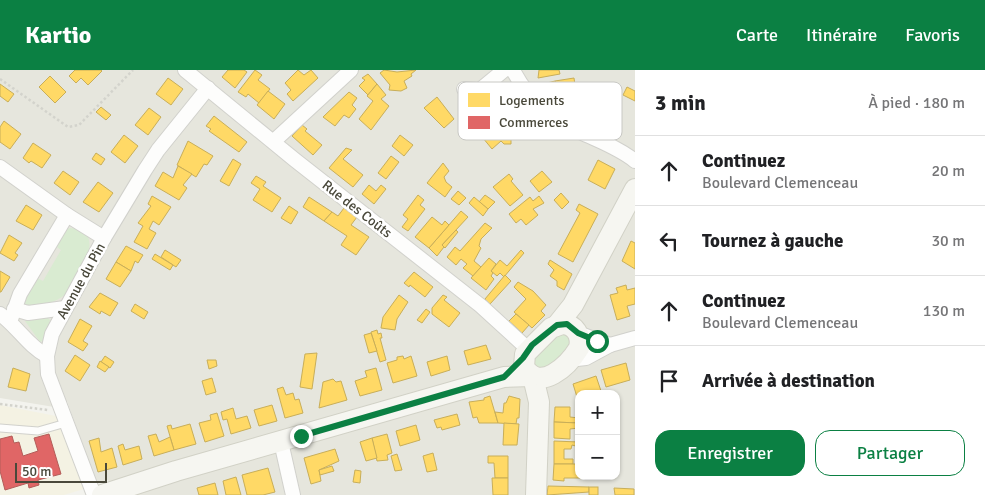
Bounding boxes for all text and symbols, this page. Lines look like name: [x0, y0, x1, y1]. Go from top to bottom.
text: Kartio: [25, 20, 91, 50]
text: Carte: [736, 24, 778, 46]
text: Itinéraire: [806, 24, 877, 46]
text: Favoris: [905, 24, 960, 46]
legend: [458, 82, 622, 140]
text: 3 min: [655, 90, 706, 116]
text: Logements: [499, 92, 564, 109]
text: À pied · 180 m: [868, 93, 965, 113]
text: Commerces: [499, 114, 569, 131]
text: Continuez: [702, 149, 785, 173]
icon: ahead: [655, 157, 683, 185]
text: 20 m: [931, 161, 965, 181]
text: Boulevard Clemenceau: [702, 173, 858, 193]
street label: Rue des Coûts: [319, 177, 395, 241]
icon: left: [655, 227, 683, 255]
text: Tournez à gauche: [702, 229, 843, 253]
text: 30 m: [931, 231, 965, 251]
street label: Avenue du Pin: [53, 240, 109, 322]
text: Continuez: [702, 289, 785, 313]
icon: ahead: [655, 297, 683, 325]
text: 130 m: [923, 301, 965, 321]
text: Boulevard Clemenceau: [702, 313, 858, 333]
route start: [586, 330, 609, 353]
icon: arrive: [655, 367, 683, 395]
text: Arrivée à destination: [702, 369, 875, 393]
map controls: [575, 390, 620, 480]
button: +: [575, 390, 620, 435]
route end: [290, 425, 313, 448]
button: Enregistrer: [655, 430, 805, 476]
button: Partager: [815, 430, 965, 476]
button: −: [575, 435, 620, 480]
scale bar: [15, 460, 108, 483]
text: 50 m: [22, 463, 51, 480]

